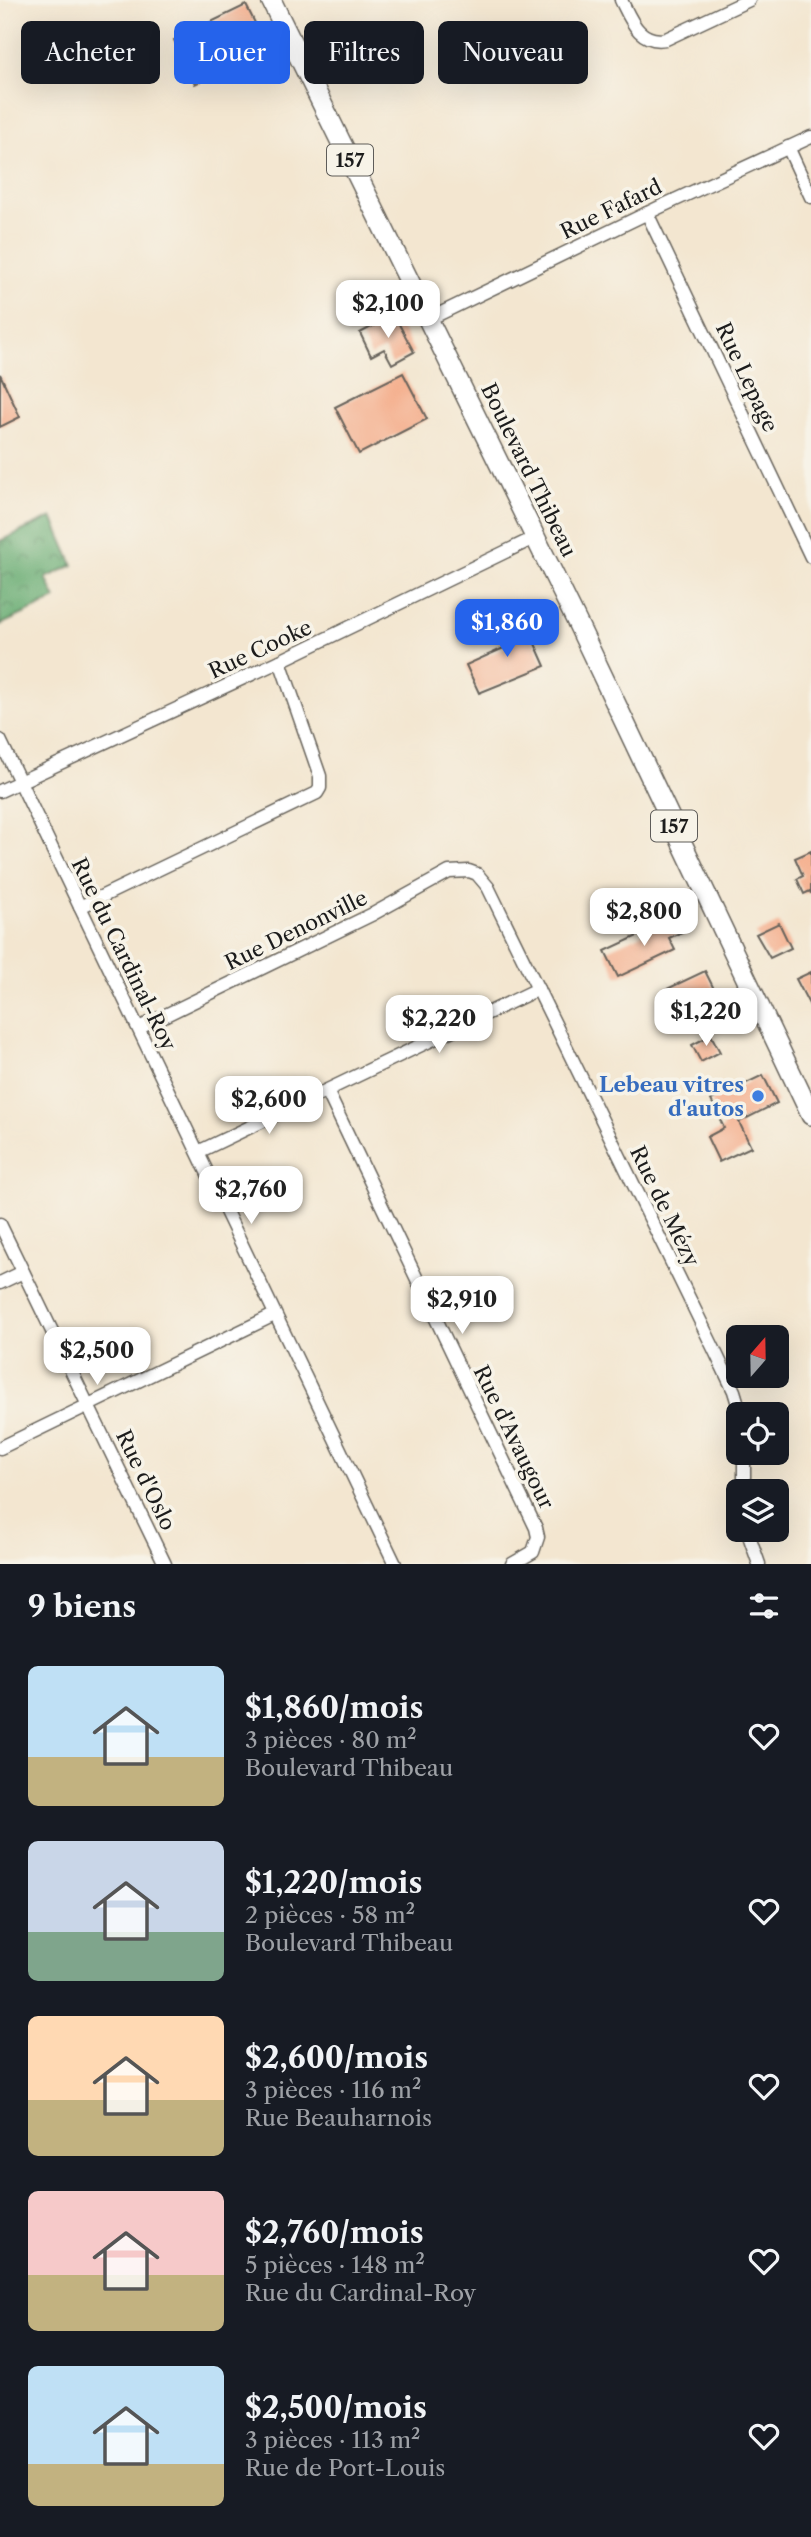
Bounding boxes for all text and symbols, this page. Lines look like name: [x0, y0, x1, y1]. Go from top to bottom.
chip: Acheter: [21, 21, 160, 84]
chip: Louer: [174, 21, 290, 84]
chip: Filtres: [304, 21, 424, 84]
chip: Nouveau: [438, 21, 588, 84]
road number: 157: [327, 144, 373, 176]
street label: Rue Fafard: [556, 174, 666, 244]
pin: $2,100: [331, 280, 445, 340]
text: $2,100: [352, 289, 424, 317]
street label: Rue Lepage: [711, 318, 783, 436]
street label: Boulevard Thibeau: [476, 379, 582, 561]
pin: $1,860: [450, 600, 564, 659]
text: $1,860: [471, 608, 543, 636]
street label: Rue Cooke: [205, 614, 315, 684]
road number: 157: [651, 810, 697, 842]
street label: Rue du Cardinal-Roy: [67, 854, 182, 1055]
street label: Rue Denonville: [221, 885, 371, 975]
pin: $2,800: [587, 888, 701, 948]
text: $2,800: [606, 897, 682, 925]
pin: $1,220: [649, 988, 763, 1048]
pin: $2,220: [382, 996, 496, 1055]
text: $1,220: [670, 997, 742, 1025]
text: $2,220: [402, 1004, 476, 1032]
place label: Lebeau vitres d'autos: [599, 1072, 744, 1121]
pin: $2,600: [212, 1076, 326, 1136]
text: $2,600: [231, 1085, 307, 1113]
marker: Lebeau vitres d'autos: [750, 1088, 766, 1104]
street label: Rue de Mézy: [625, 1142, 705, 1271]
pin: $2,760: [194, 1166, 308, 1226]
text: $2,760: [215, 1175, 287, 1203]
pin: $2,910: [405, 1276, 519, 1336]
text: $2,910: [427, 1285, 497, 1313]
north arrow: [726, 1325, 789, 1388]
map controls: [726, 1325, 789, 1542]
pin: $2,500: [40, 1328, 154, 1387]
text: $2,500: [60, 1336, 134, 1364]
street label: Rue d'Avaugour: [468, 1361, 560, 1513]
button: locate: [726, 1402, 789, 1465]
street label: Rue d'Oslo: [111, 1426, 181, 1534]
button: layers: [726, 1479, 789, 1542]
icon: filters: [745, 1587, 783, 1625]
text: 9 biens: [28, 1588, 136, 1625]
text: $1,860/mois: [245, 1689, 423, 1726]
icon: home: [84, 1694, 168, 1778]
icon: heart: [745, 1717, 783, 1755]
text: 3 pièces · 80 m²: [245, 1726, 417, 1754]
text: Boulevard Thibeau: [245, 1754, 453, 1782]
text: $1,220/mois: [245, 1864, 422, 1901]
icon: home: [84, 1869, 168, 1953]
icon: heart: [745, 1892, 783, 1930]
text: 2 pièces · 58 m²: [245, 1901, 415, 1929]
text: Boulevard Thibeau: [245, 1929, 453, 1957]
text: $2,600/mois: [245, 2039, 428, 2076]
icon: home: [84, 2044, 168, 2128]
icon: heart: [745, 2067, 783, 2105]
text: 3 pièces · 116 m²: [245, 2076, 421, 2104]
text: Rue Beauharnois: [245, 2104, 432, 2132]
text: $2,760/mois: [245, 2214, 424, 2251]
icon: home: [84, 2219, 168, 2303]
icon: heart: [745, 2242, 783, 2280]
text: 5 pièces · 148 m²: [245, 2251, 425, 2279]
text: Rue du Cardinal-Roy: [245, 2279, 476, 2307]
text: $2,500/mois: [245, 2389, 427, 2426]
icon: home: [84, 2394, 168, 2478]
icon: heart: [745, 2417, 783, 2455]
text: 3 pièces · 113 m²: [245, 2426, 421, 2454]
text: Rue de Port-Louis: [245, 2454, 445, 2482]

